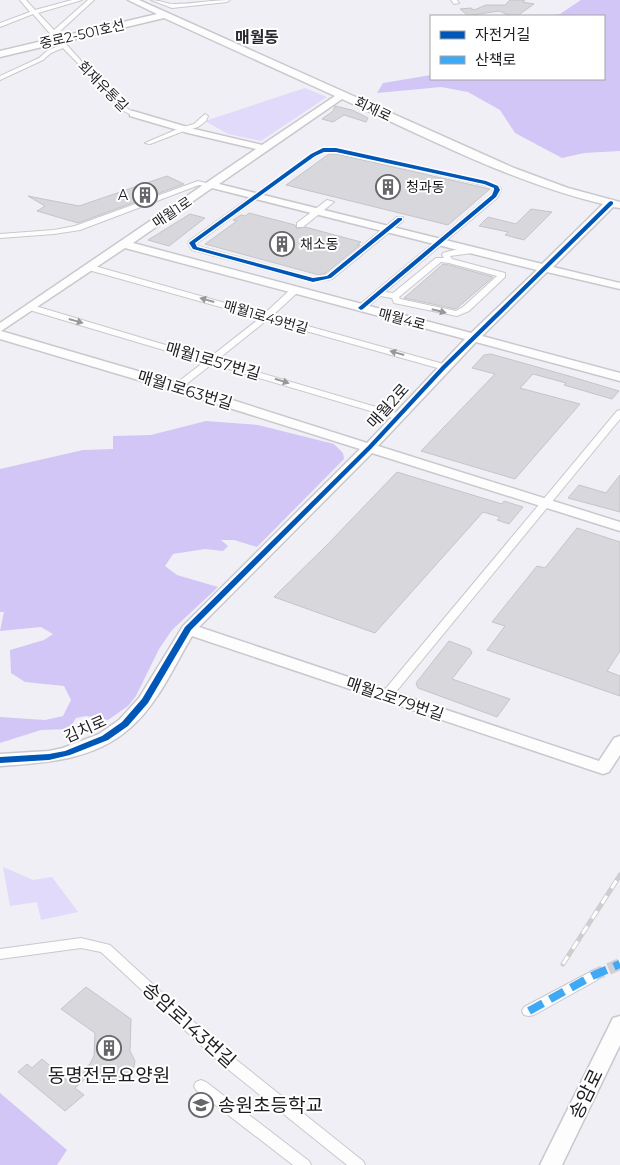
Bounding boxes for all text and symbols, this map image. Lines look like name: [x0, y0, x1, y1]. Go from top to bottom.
street label: 중로2-501호선: [38, 15, 126, 53]
legend: [430, 15, 605, 80]
text: 자전거길: [475, 25, 530, 44]
district label: 매월동: [235, 28, 279, 47]
text: 산책로: [475, 50, 516, 69]
street label: 회재유통길: [74, 57, 132, 115]
street label: 회재로: [352, 93, 394, 125]
building icon: 청과동: [375, 174, 401, 200]
place label: 청과동: [406, 178, 445, 196]
building icon: A: [132, 182, 158, 208]
place label: A: [118, 186, 129, 204]
street label: 매월1로: [149, 192, 195, 232]
building icon: 채소동: [269, 231, 295, 257]
place label: 채소동: [300, 235, 339, 253]
one-way arrow: [199, 296, 214, 304]
street label: 매월1로49번길: [222, 296, 310, 338]
street label: 매월4로: [377, 304, 428, 334]
one-way arrow: [431, 308, 446, 316]
one-way arrow: [68, 317, 83, 325]
street label: 매월1로57번길: [163, 338, 263, 384]
one-way arrow: [389, 349, 404, 357]
street label: 매월1로63번길: [135, 367, 235, 413]
one-way arrow: [275, 378, 290, 386]
street label: 매월2로: [363, 380, 413, 432]
street label: 매월2로79번길: [344, 673, 446, 725]
street label: 김치로: [61, 711, 109, 747]
street label: 송암로143번길: [138, 977, 240, 1073]
building icon: 동명전문요양원: [96, 1035, 122, 1061]
place label: 동명전문요양원: [48, 1064, 170, 1087]
street label: 송암로: [564, 1065, 608, 1123]
school or university icon: 송원초등학교: [188, 1092, 214, 1118]
place label: 송원초등학교: [218, 1094, 323, 1117]

